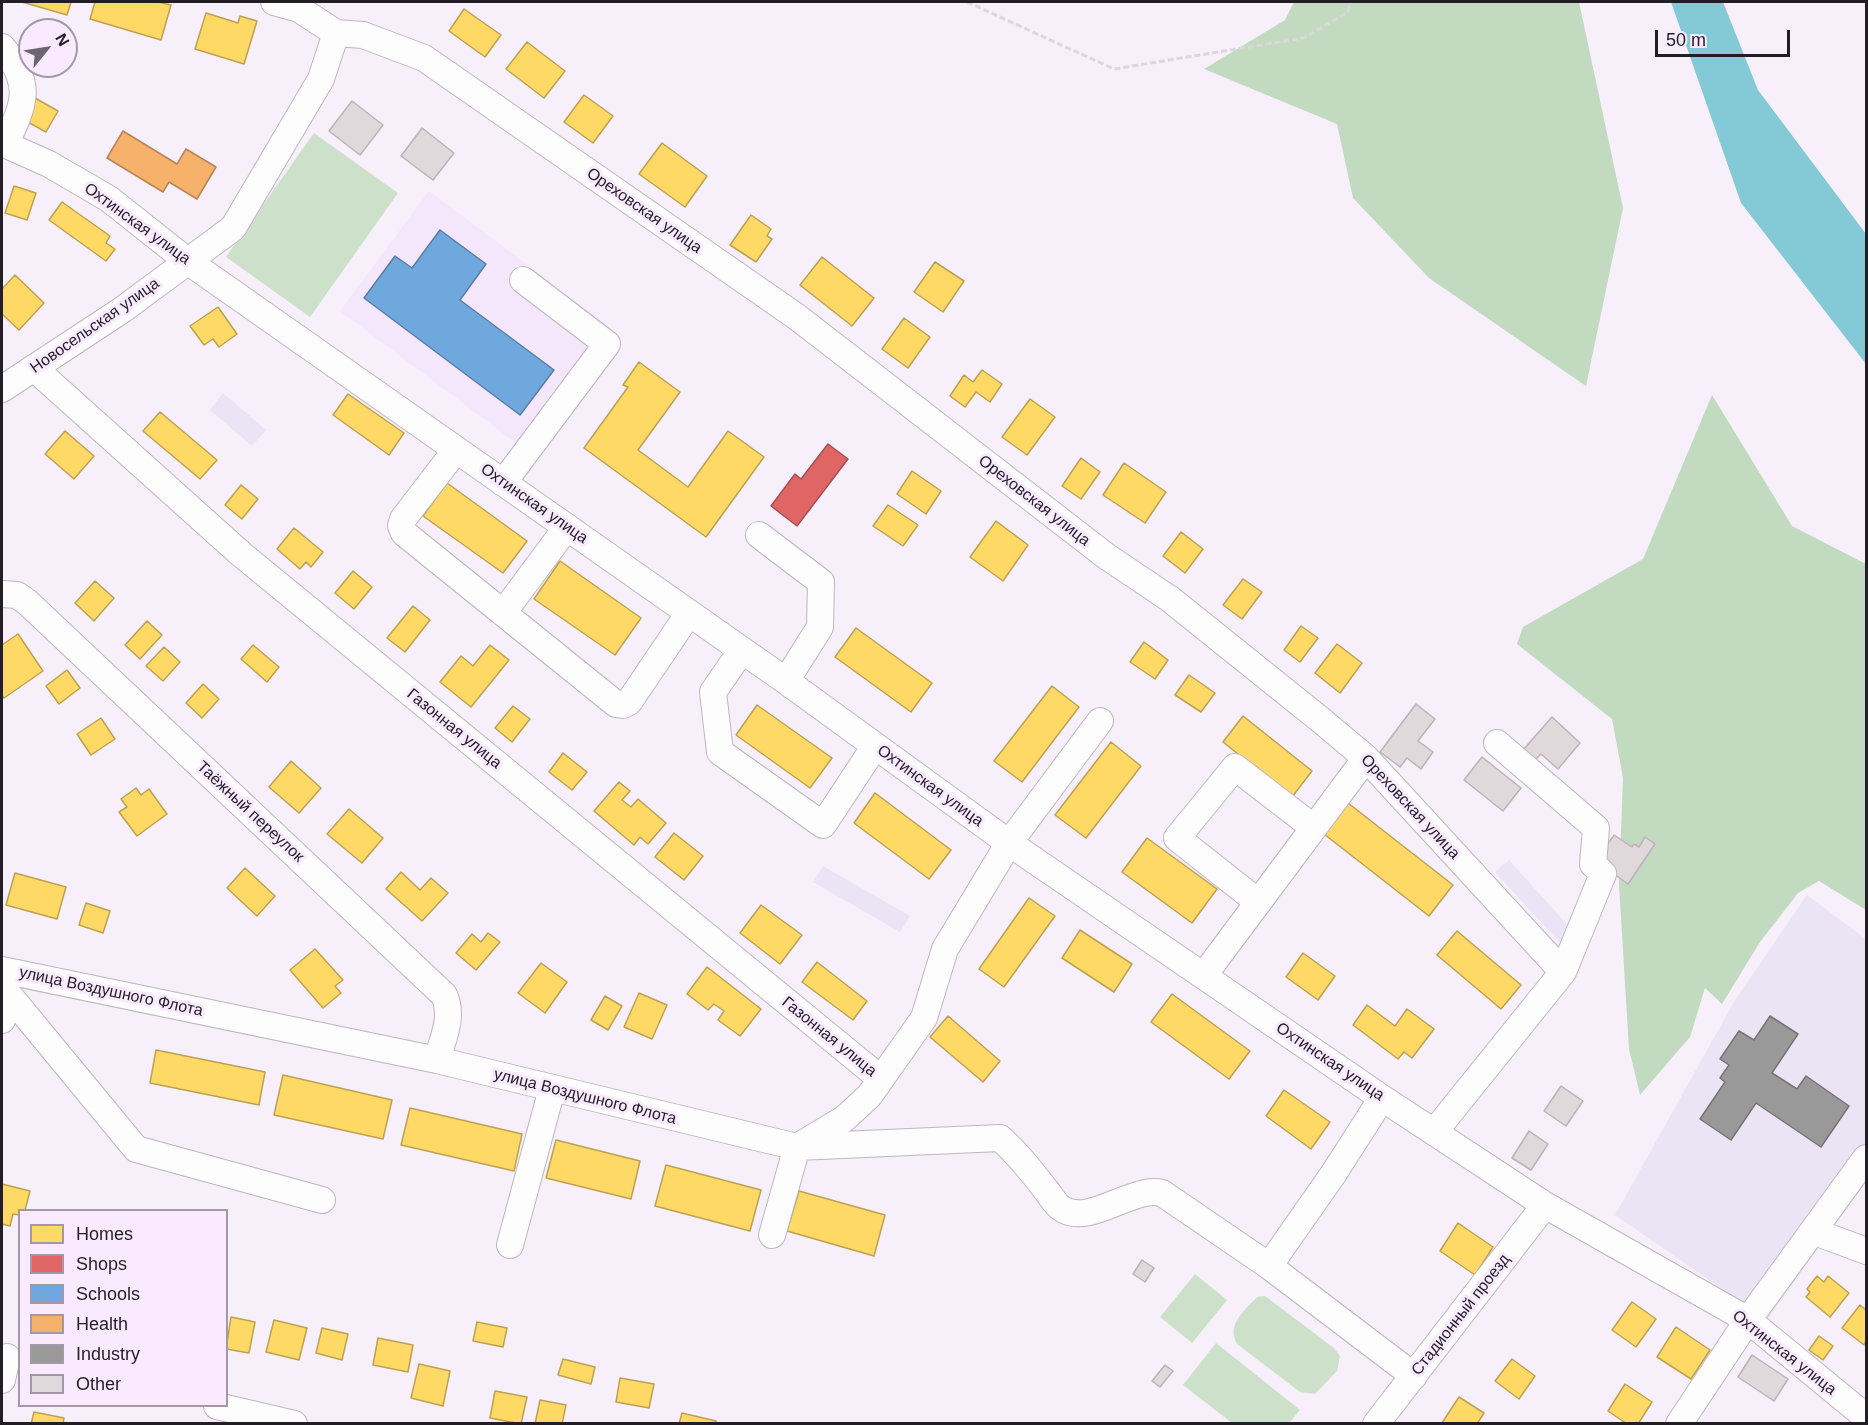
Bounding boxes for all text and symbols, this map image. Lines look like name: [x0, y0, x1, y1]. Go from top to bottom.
north arrow: [18, 18, 78, 78]
scale bar: [1658, 18, 1793, 56]
text: N: [52, 30, 73, 49]
text: 50 m: [1666, 30, 1706, 50]
street label: Ореховская улица: [583, 164, 705, 258]
street label: Охтинская улица: [80, 179, 194, 269]
street label: Новосельская улица: [27, 274, 163, 378]
street label: Ореховская улица: [974, 451, 1094, 551]
street label: Охтинская улица: [477, 460, 591, 548]
street label: Газонная улица: [403, 685, 505, 773]
street label: Охтинская улица: [873, 741, 987, 831]
street label: Ореховская улица: [1357, 751, 1463, 863]
street label: Таёжный переулок: [192, 757, 308, 867]
street label: улица Воздушного Флота: [17, 963, 205, 1021]
street label: Газонная улица: [778, 993, 880, 1081]
street label: Охтинская улица: [1272, 1019, 1388, 1105]
street label: улица Воздушного Флота: [492, 1065, 678, 1129]
legend: [18, 1209, 228, 1407]
text: Homes: [76, 1224, 133, 1244]
street label: Стадионный проезд: [1408, 1251, 1514, 1379]
text: Shops: [76, 1254, 127, 1274]
text: Schools: [76, 1284, 140, 1304]
street label: Охтинская улица: [1728, 1306, 1840, 1400]
text: Health: [76, 1314, 128, 1334]
text: Industry: [76, 1344, 140, 1364]
text: Other: [76, 1374, 121, 1394]

